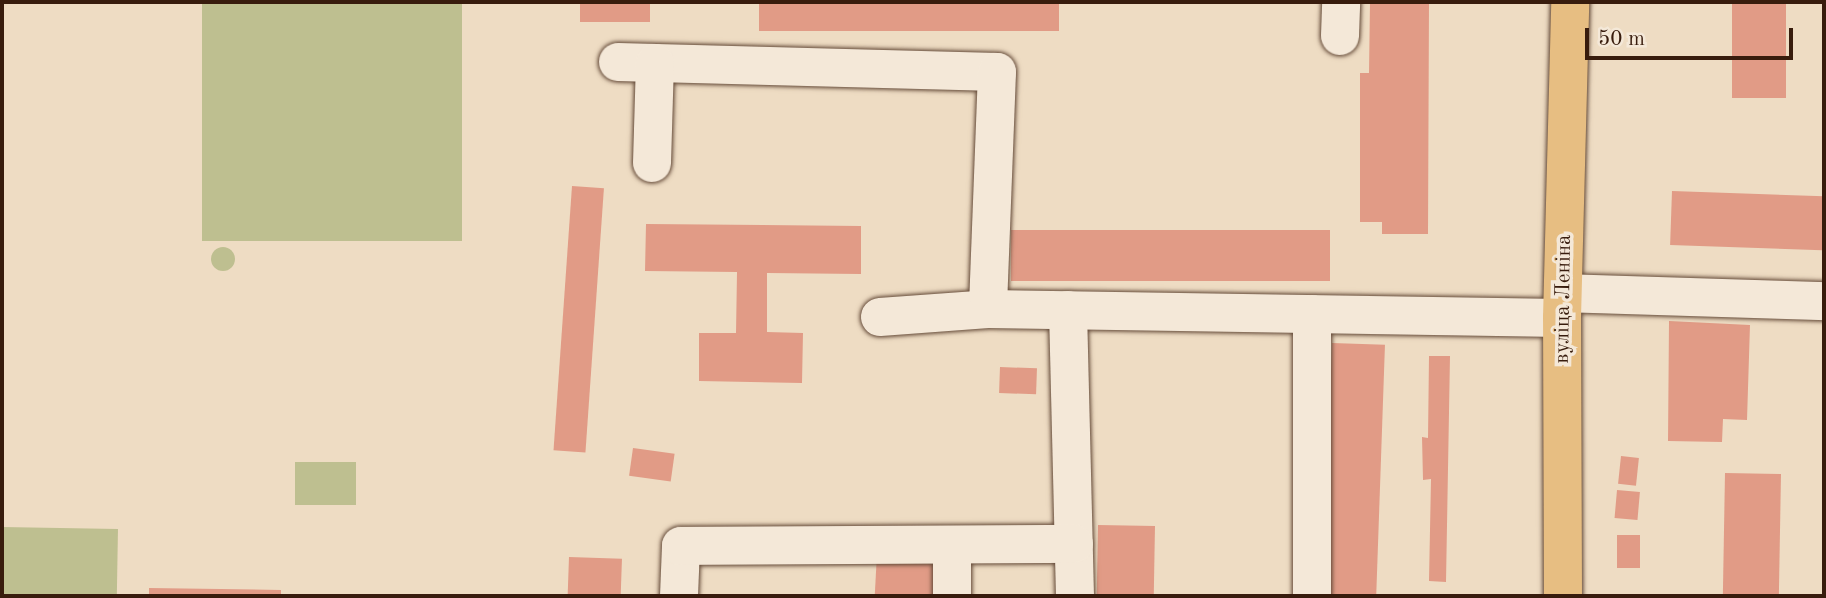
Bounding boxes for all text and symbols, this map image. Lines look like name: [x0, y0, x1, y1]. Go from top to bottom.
scale bar: [1588, 14, 1796, 58]
text: 50 m: [1598, 29, 1645, 50]
street label: вуліца Леніна: [1550, 234, 1578, 364]

